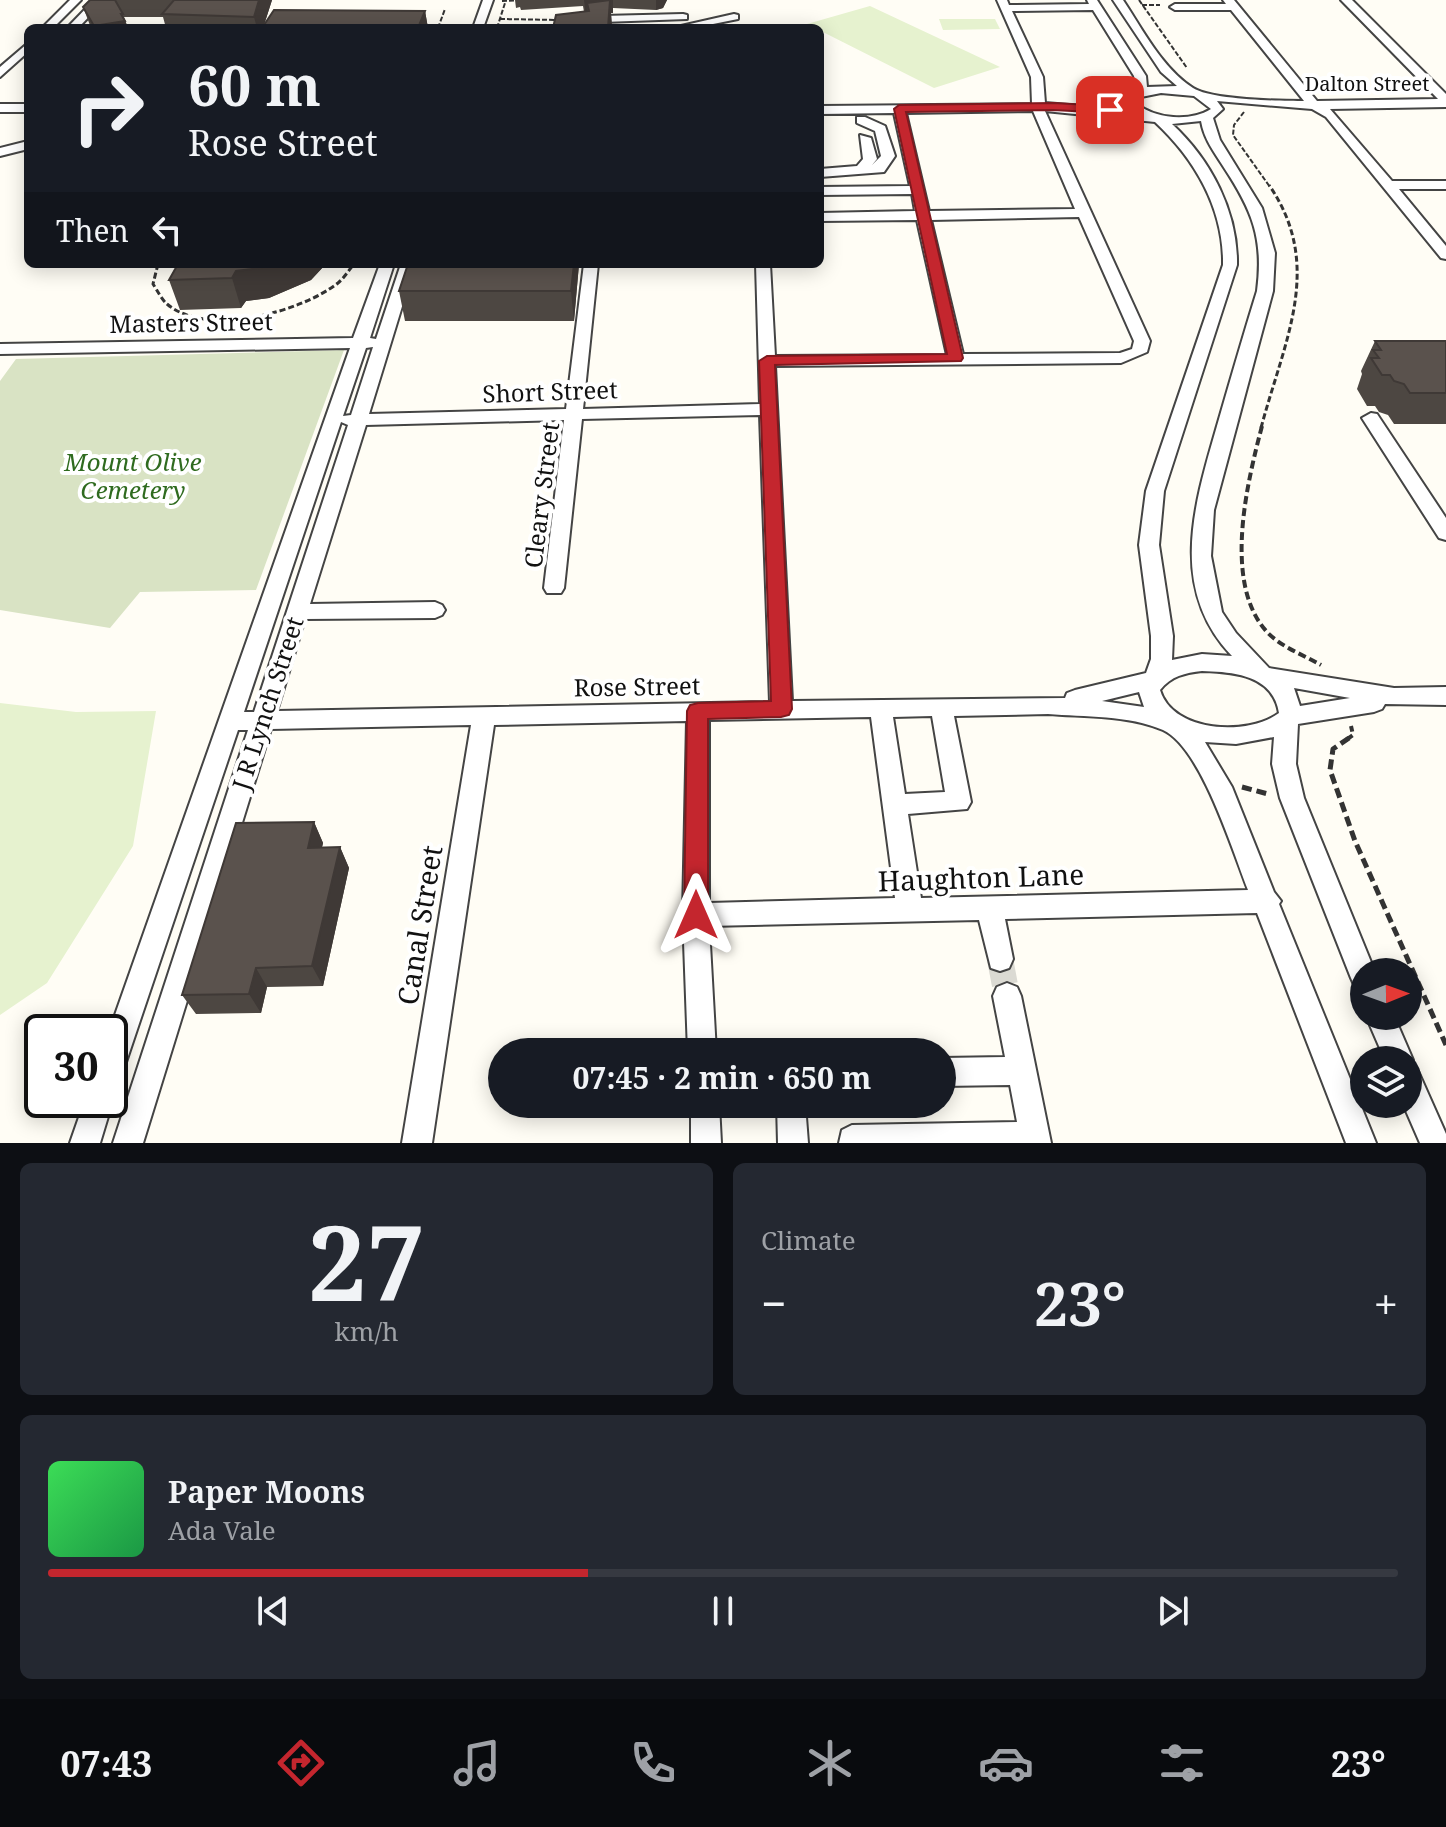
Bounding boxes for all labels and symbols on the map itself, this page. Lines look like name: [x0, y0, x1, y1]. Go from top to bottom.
street label: Dalton Street: [1305, 70, 1429, 97]
pin: [1076, 76, 1144, 144]
street label: Masters Street: [109, 304, 273, 340]
street label: Short Street: [482, 372, 618, 410]
street label: Cleary Street: [516, 420, 566, 570]
park label: Mount Olive Cemetery: [63, 445, 202, 506]
street label: J R Lynch Street: [223, 612, 311, 795]
street label: Rose Street: [574, 668, 700, 704]
street label: Canal Street: [388, 842, 450, 1007]
street label: Haughton Lane: [877, 854, 1085, 900]
position arrow: [654, 873, 738, 957]
north arrow: [1350, 958, 1422, 1030]
speed limit sign: 30: [24, 1014, 128, 1118]

